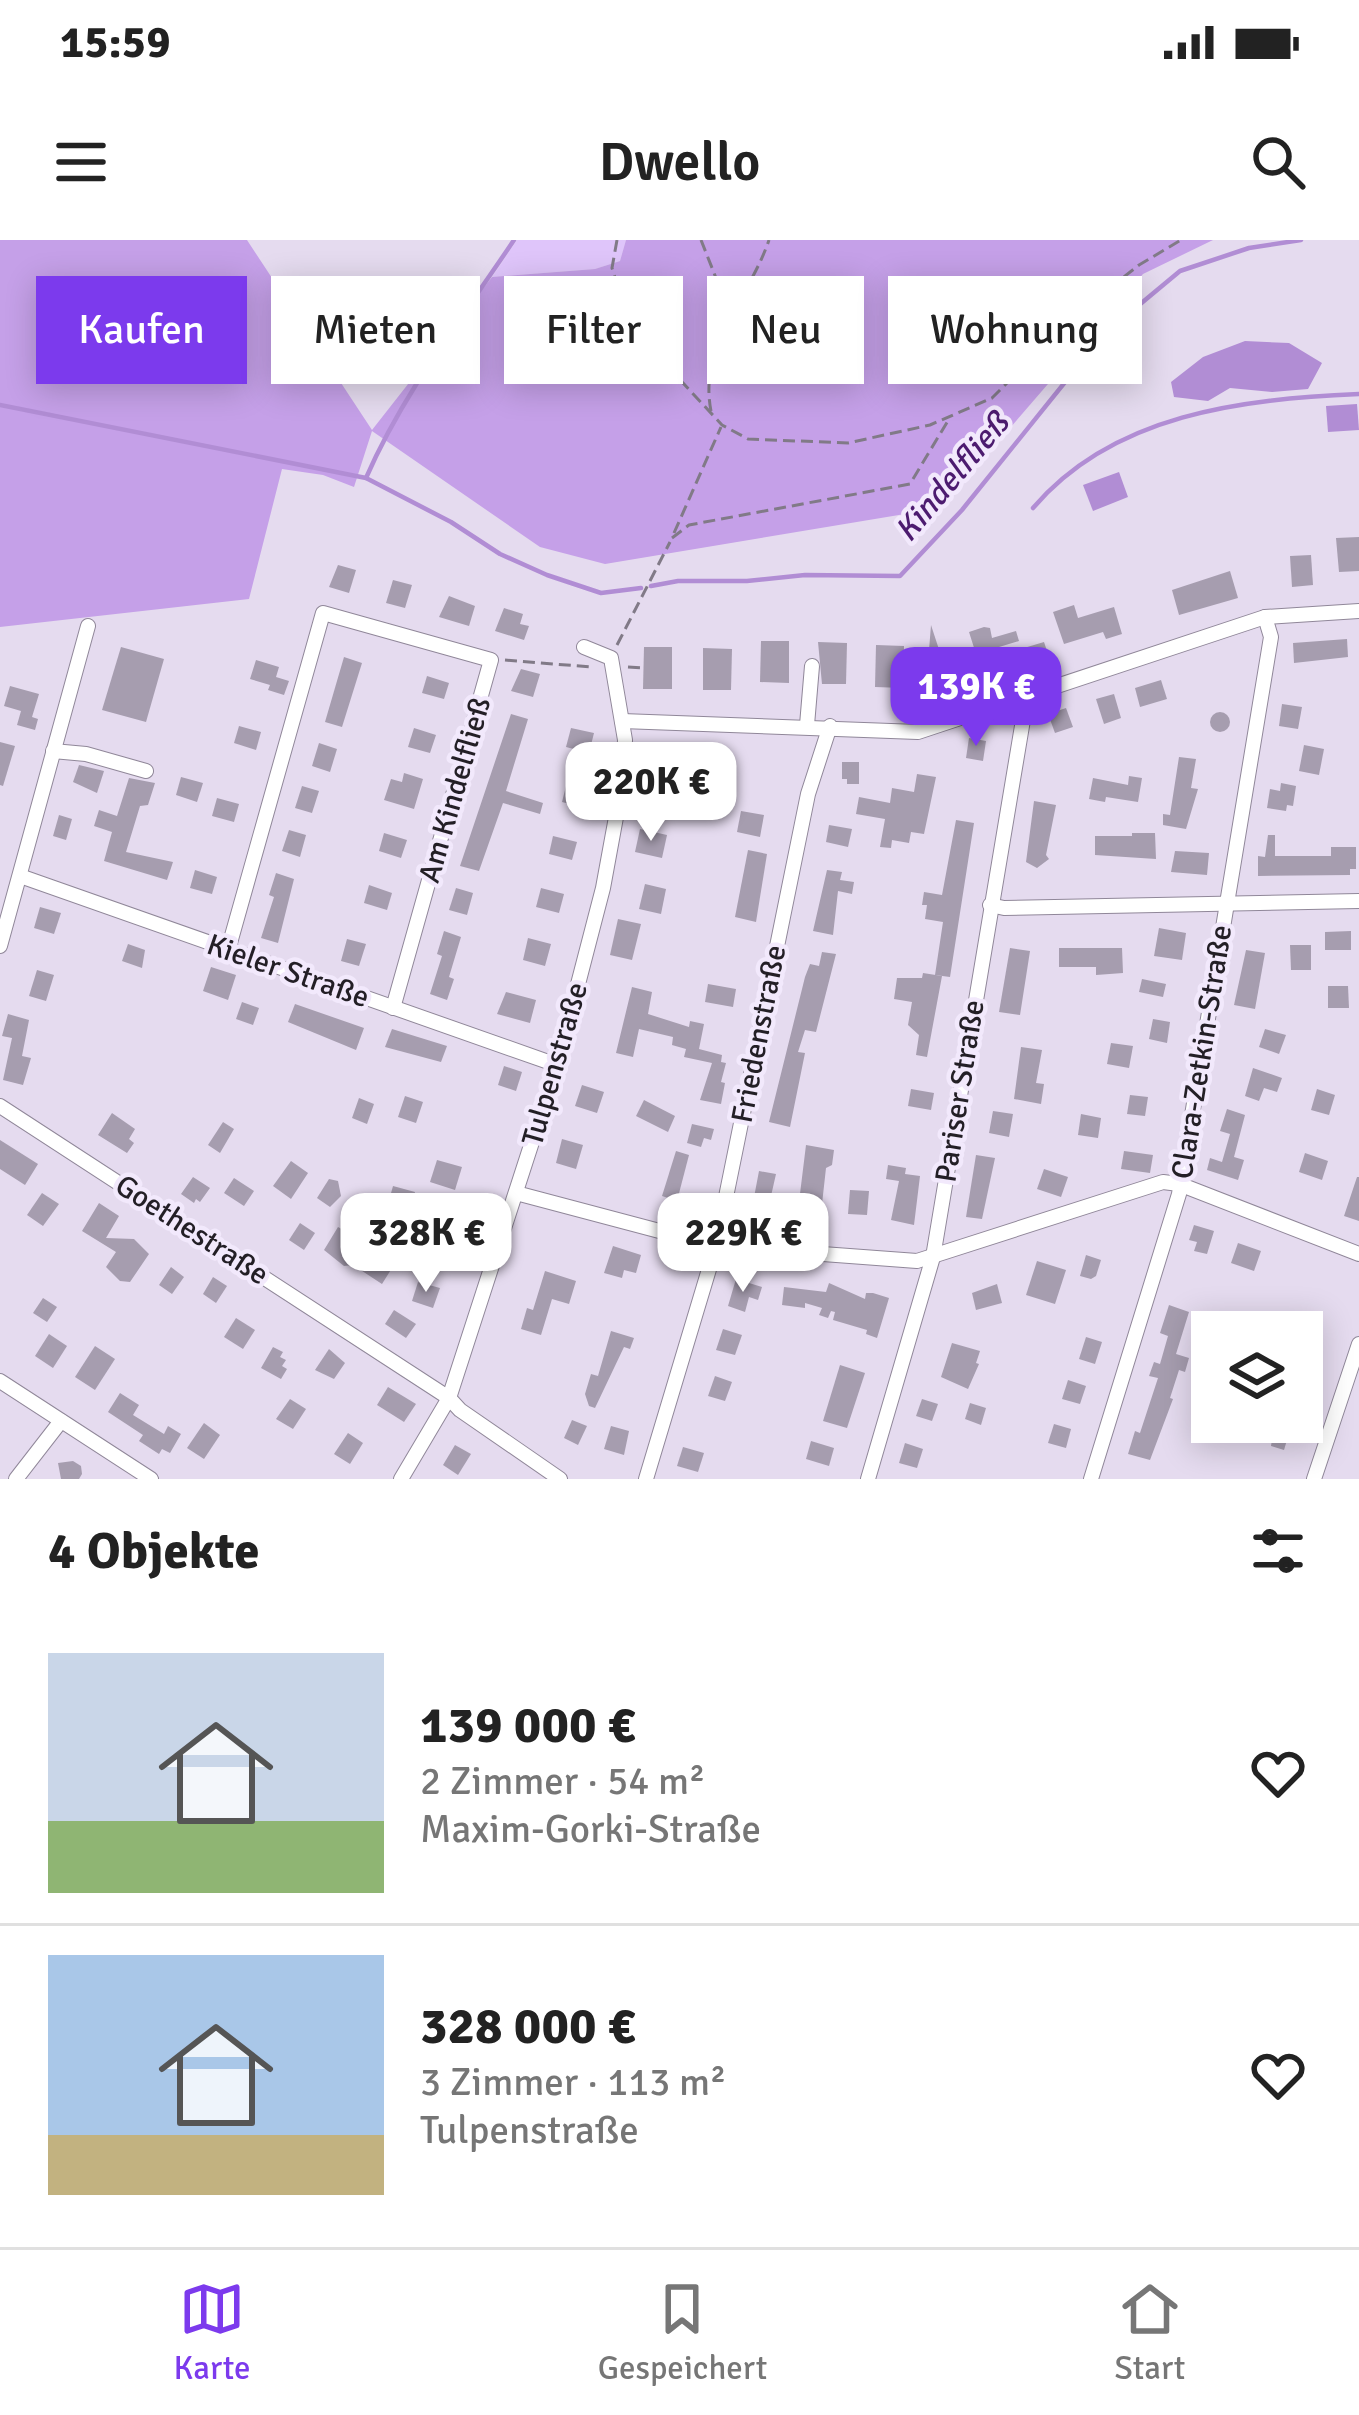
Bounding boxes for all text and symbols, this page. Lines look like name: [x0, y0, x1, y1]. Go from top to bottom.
text: 15:59: [60, 15, 170, 70]
icon: menu: [48, 129, 114, 195]
text: Dwello: [599, 129, 760, 196]
icon: search: [1245, 129, 1311, 195]
chip: Kaufen: [36, 276, 247, 384]
chip: Mieten: [271, 276, 480, 384]
chip: Filter: [504, 276, 683, 384]
chip: Neu: [707, 276, 864, 384]
chip: Wohnung: [888, 276, 1142, 384]
water label: Kindelfließ: [886, 402, 1019, 550]
pin: 139K €: [878, 647, 1074, 749]
text: 139K €: [917, 662, 1035, 710]
street label: Am Kindelfließ: [411, 693, 499, 887]
pin: 220K €: [553, 742, 749, 844]
text: 220K €: [592, 757, 710, 805]
street label: Clara-Zetkin-Straße: [1164, 922, 1240, 1182]
street label: Kieler Straße: [202, 926, 374, 1016]
street label: Friedenstraße: [724, 942, 794, 1126]
street label: Tulpenstraße: [514, 978, 596, 1150]
street label: Pariser Straße: [927, 997, 993, 1185]
street label: Goethestraße: [108, 1167, 276, 1293]
pin: 328K €: [328, 1193, 524, 1295]
pin: 229K €: [645, 1193, 841, 1295]
text: 328K €: [367, 1208, 485, 1256]
text: 229K €: [684, 1208, 802, 1256]
map controls: [1191, 1311, 1323, 1443]
button: layers: [1191, 1311, 1323, 1443]
icon: filters: [1245, 1518, 1311, 1584]
text: 4 Objekte: [48, 1520, 260, 1583]
text: 139 000 €: [420, 1694, 635, 1757]
icon: home: [144, 1701, 288, 1845]
icon: heart: [1245, 1740, 1311, 1806]
text: 2 Zimmer · 54 m²: [420, 1757, 705, 1805]
text: Maxim-Gorki-Straße: [420, 1805, 761, 1853]
text: 328 000 €: [420, 1995, 635, 2058]
icon: home: [144, 2003, 288, 2147]
icon: heart: [1245, 2042, 1311, 2108]
text: 3 Zimmer · 113 m²: [420, 2058, 726, 2106]
text: Tulpenstraße: [420, 2106, 639, 2154]
tab: Karte: [174, 2276, 251, 2389]
tab: Gespeichert: [598, 2276, 767, 2389]
tab: Start: [1114, 2276, 1185, 2389]

